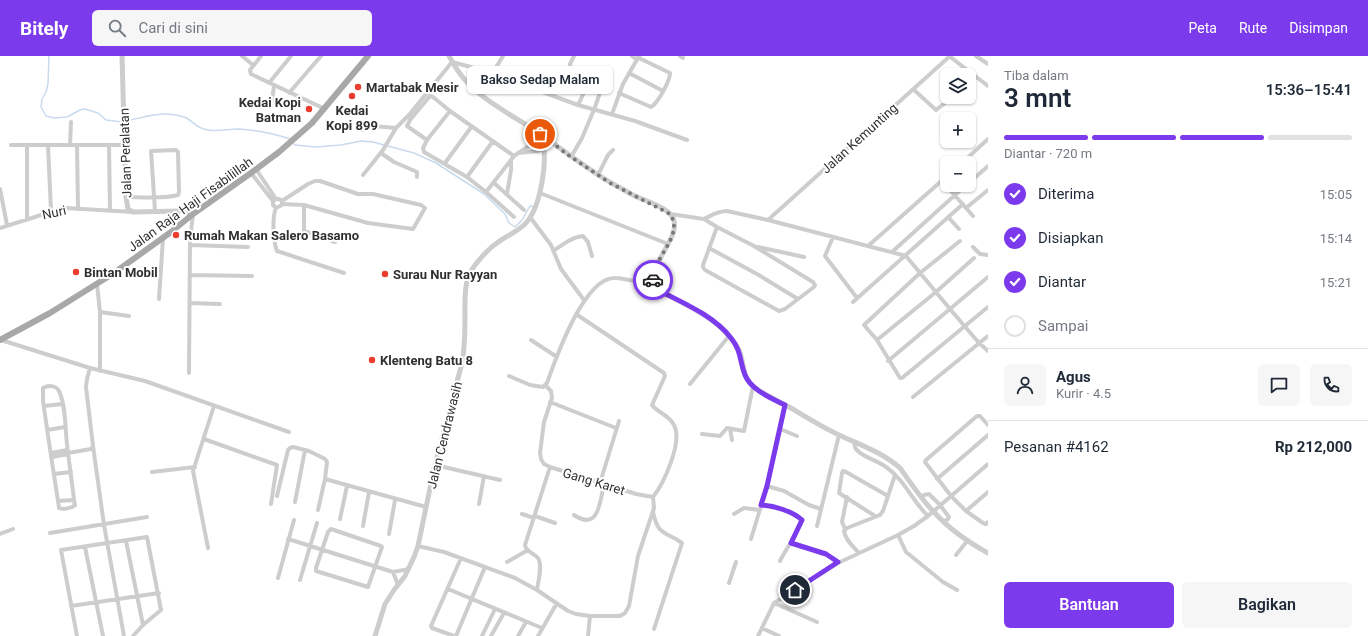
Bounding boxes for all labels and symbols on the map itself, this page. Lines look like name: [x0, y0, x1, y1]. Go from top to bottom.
callout: Bakso Sedap Malam: [467, 66, 613, 94]
place label: Martabak Mesir: [366, 80, 459, 95]
marker: Martabak Mesir: [353, 82, 363, 92]
marker: Kedai Kopi 899: [347, 91, 357, 101]
place label: Kedai Kopi Batman: [239, 95, 301, 125]
street label: Jalan Kemunting: [818, 100, 901, 177]
place label: Kedai Kopi 899: [326, 103, 378, 133]
marker: Kedai Kopi Batman: [304, 104, 314, 114]
street label: Jalan Peralatan: [116, 108, 135, 198]
pin: [523, 117, 557, 151]
street label: Jalan Raja Haji Fisabilillah: [125, 154, 256, 255]
street label: Nuri: [41, 203, 67, 222]
place label: Rumah Makan Salero Basamo: [184, 228, 359, 243]
marker: Rumah Makan Salero Basamo: [171, 230, 181, 240]
courier: [633, 260, 673, 300]
place label: Bintan Mobil: [84, 265, 158, 280]
marker: Bintan Mobil: [71, 267, 81, 277]
place label: Surau Nur Rayyan: [393, 267, 497, 282]
marker: Surau Nur Rayyan: [380, 269, 390, 279]
place label: Klenteng Batu 8: [380, 353, 473, 368]
marker: Klenteng Batu 8: [367, 355, 377, 365]
street label: Jalan Cendrawasih: [424, 380, 465, 490]
street label: Gang Karet: [561, 465, 627, 498]
pin: [778, 573, 812, 607]

